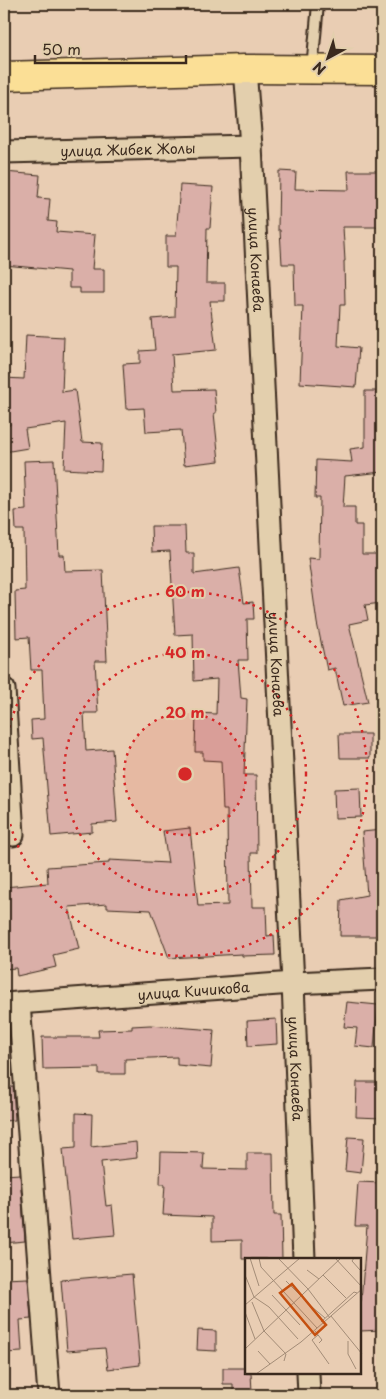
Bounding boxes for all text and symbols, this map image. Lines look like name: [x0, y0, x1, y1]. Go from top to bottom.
scale bar: [35, 32, 186, 64]
north arrow: [304, 32, 354, 82]
text: 50 m: [42, 37, 81, 60]
text: N: [308, 57, 330, 80]
street label: улица Жибек Жолы: [60, 137, 196, 161]
street label: улица Конаева: [244, 207, 270, 313]
text: 60 m: [165, 579, 205, 602]
street label: улица Конаева: [264, 611, 290, 717]
text: 40 m: [165, 640, 205, 663]
text: 20 m: [166, 700, 204, 723]
centre of rings: [176, 765, 194, 783]
street label: улица Кичикова: [137, 976, 250, 1005]
street label: улица Конаева: [284, 1016, 309, 1122]
inset map: [245, 1258, 361, 1374]

